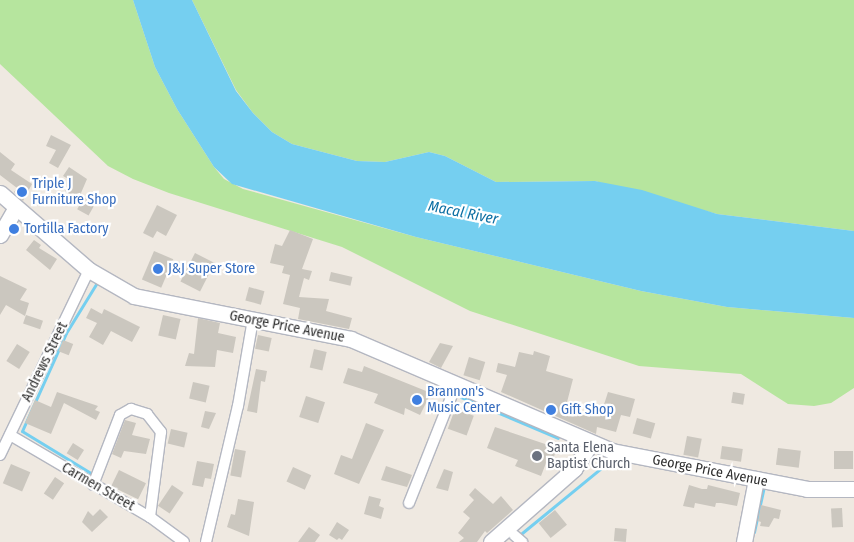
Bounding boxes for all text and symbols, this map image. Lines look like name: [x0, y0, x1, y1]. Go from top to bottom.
place label: Triple J Furniture Shop: [32, 176, 116, 208]
marker: Triple J Furniture Shop: [16, 186, 28, 198]
water label: Macal River: [427, 197, 499, 229]
place label: Tortilla Factory: [24, 221, 109, 237]
marker: Tortilla Factory: [8, 223, 20, 235]
place label: J&J Super Store: [168, 261, 255, 277]
marker: J&J Super Store: [152, 263, 164, 275]
street label: George Price Avenue: [228, 308, 346, 346]
street label: Andrews Street: [18, 319, 72, 405]
place label: Brannon's Music Center: [427, 384, 500, 417]
marker: Brannon's Music Center: [411, 394, 423, 406]
place label: Gift Shop: [561, 402, 614, 418]
marker: Gift Shop: [545, 404, 557, 416]
place label: Santa Elena Baptist Church: [547, 440, 630, 472]
marker: Santa Elena Baptist Church: [531, 450, 543, 462]
street label: George Price Avenue: [651, 452, 769, 490]
street label: Carmen Street: [59, 459, 137, 515]

